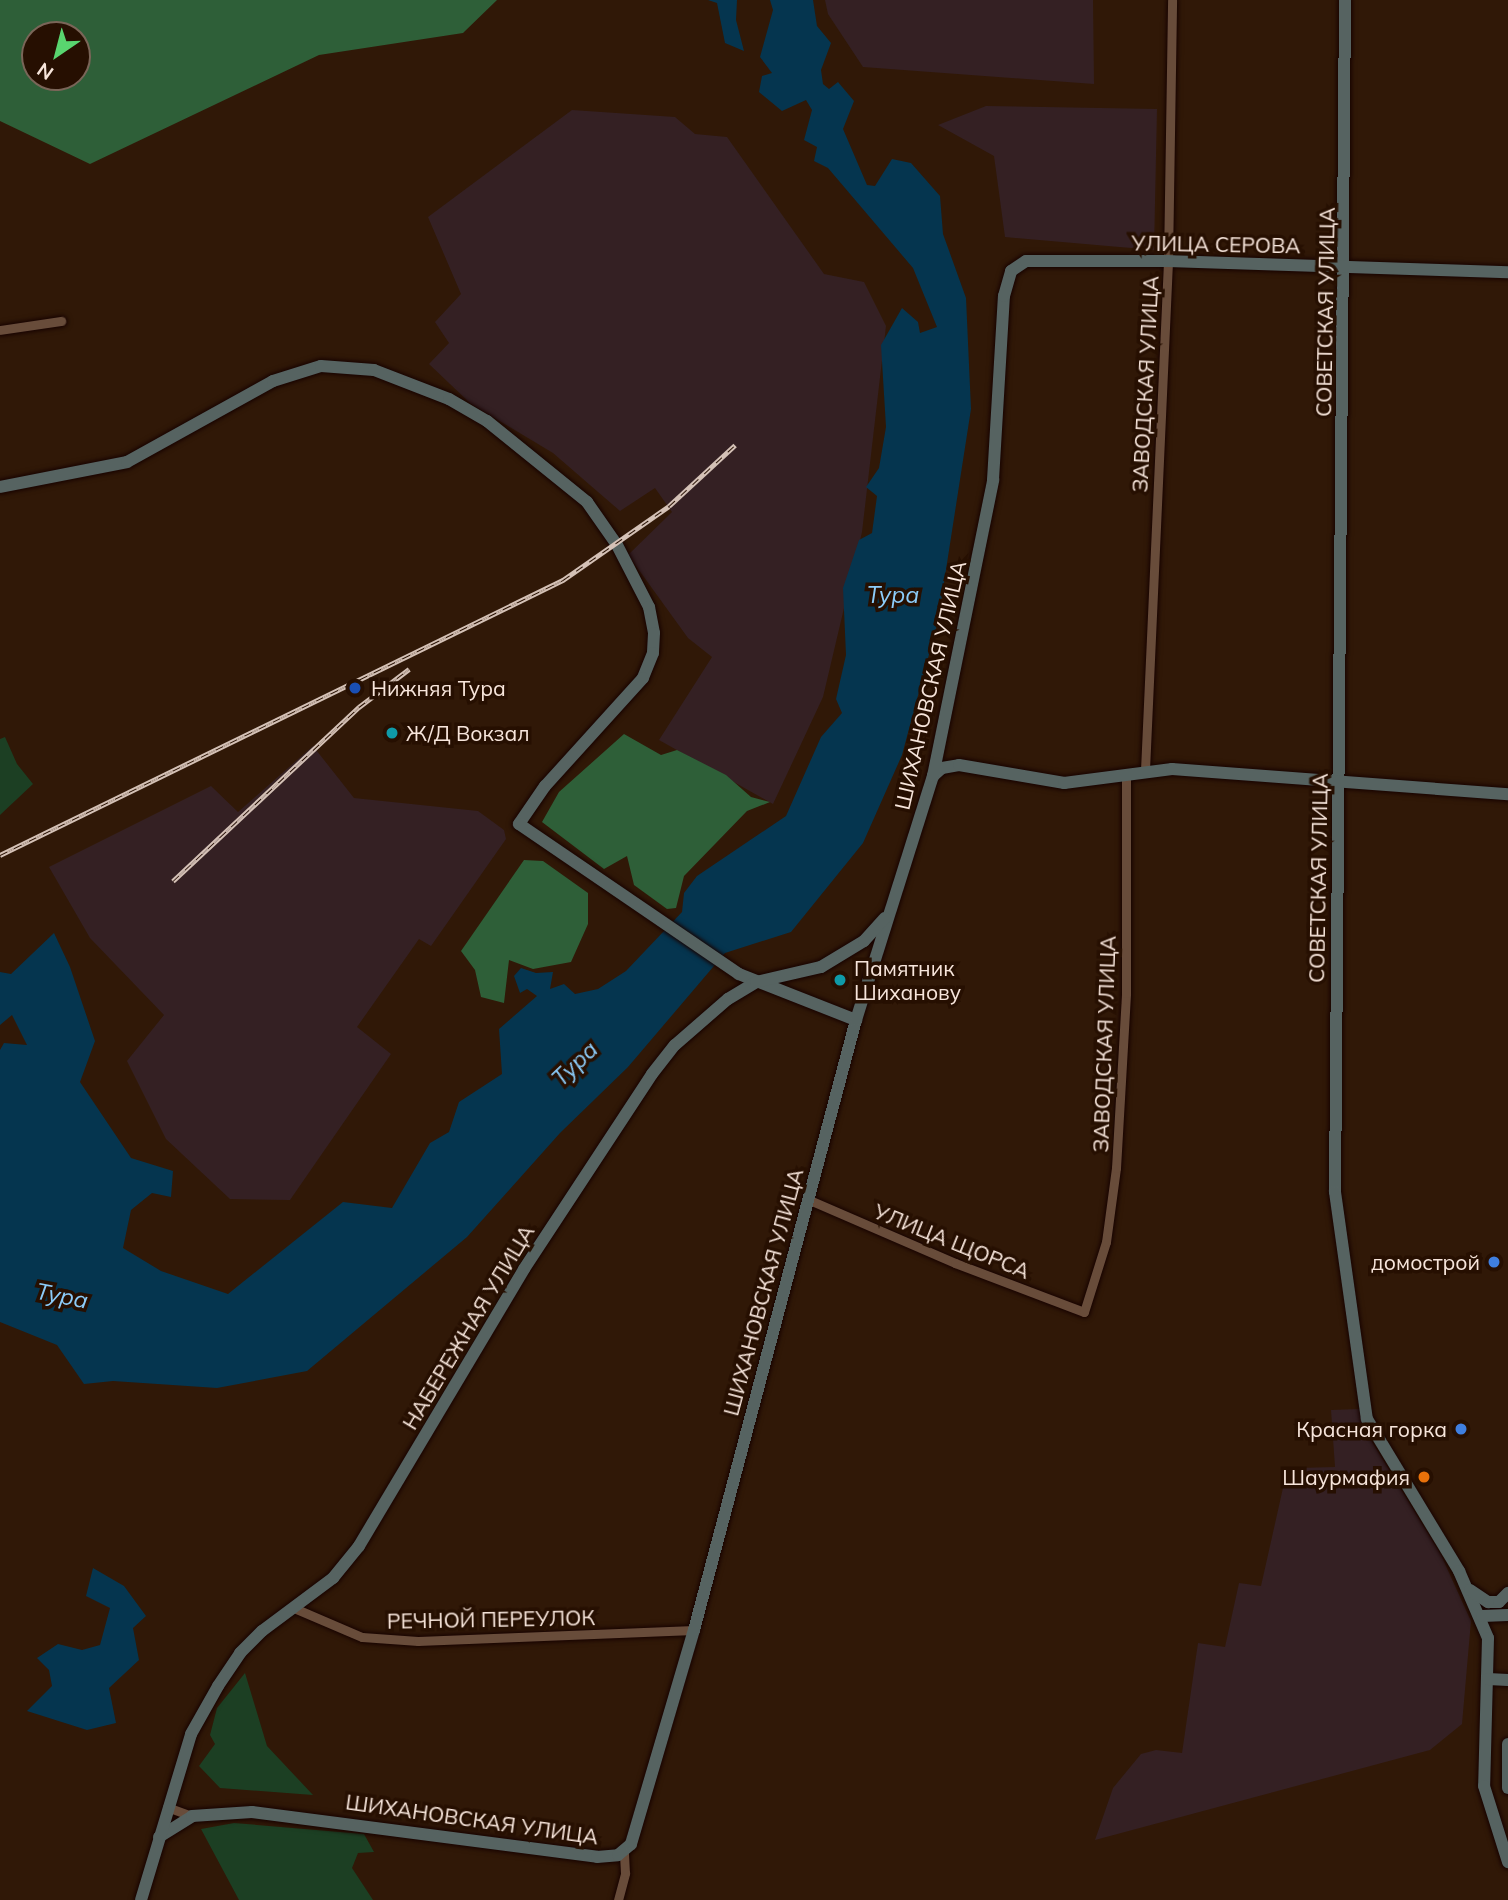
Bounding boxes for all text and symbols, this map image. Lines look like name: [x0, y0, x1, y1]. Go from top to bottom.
north arrow: [21, 21, 91, 91]
text: N: [32, 58, 58, 86]
street label: СОВЕТСКАЯ УЛИЦА: [1311, 207, 1339, 417]
street label: УЛИЦА СЕРОВА: [1131, 230, 1301, 258]
street label: ЗАВОДСКАЯ УЛИЦА: [1127, 275, 1163, 493]
street label: ШИХАНОВСКАЯ УЛИЦА: [889, 558, 971, 812]
water label: Тура: [867, 581, 919, 609]
place label: Нижняя Тура: [371, 675, 506, 701]
marker: Нижняя Тура: [345, 678, 365, 698]
place label: Ж/Д Вокзал: [406, 720, 530, 746]
marker: Ж/Д Вокзал: [384, 725, 400, 741]
street label: СОВЕТСКАЯ УЛИЦА: [1304, 773, 1332, 983]
street label: ЗАВОДСКАЯ УЛИЦА: [1088, 935, 1120, 1153]
place label: Памятник Шиханову: [854, 955, 961, 1005]
marker: Памятник Шиханову: [832, 972, 848, 988]
water label: Тура: [546, 1036, 604, 1092]
street label: ШИХАНОВСКАЯ УЛИЦА: [718, 1166, 808, 1418]
street label: УЛИЦА ЩОРСА: [870, 1198, 1034, 1284]
street label: НАБЕРЕЖНАЯ УЛИЦА: [397, 1220, 539, 1434]
place label: домострой: [1371, 1249, 1480, 1275]
marker: домострой: [1486, 1254, 1502, 1270]
water label: Тура: [33, 1277, 91, 1315]
place label: Красная горка: [1296, 1416, 1447, 1442]
marker: Красная горка: [1453, 1421, 1469, 1437]
place label: Шаурмафия: [1282, 1464, 1410, 1490]
marker: Шаурмафия: [1416, 1469, 1432, 1485]
street label: РЕЧНОЙ ПЕРЕУЛОК: [387, 1605, 595, 1633]
street label: ШИХАНОВСКАЯ УЛИЦА: [344, 1789, 600, 1849]

